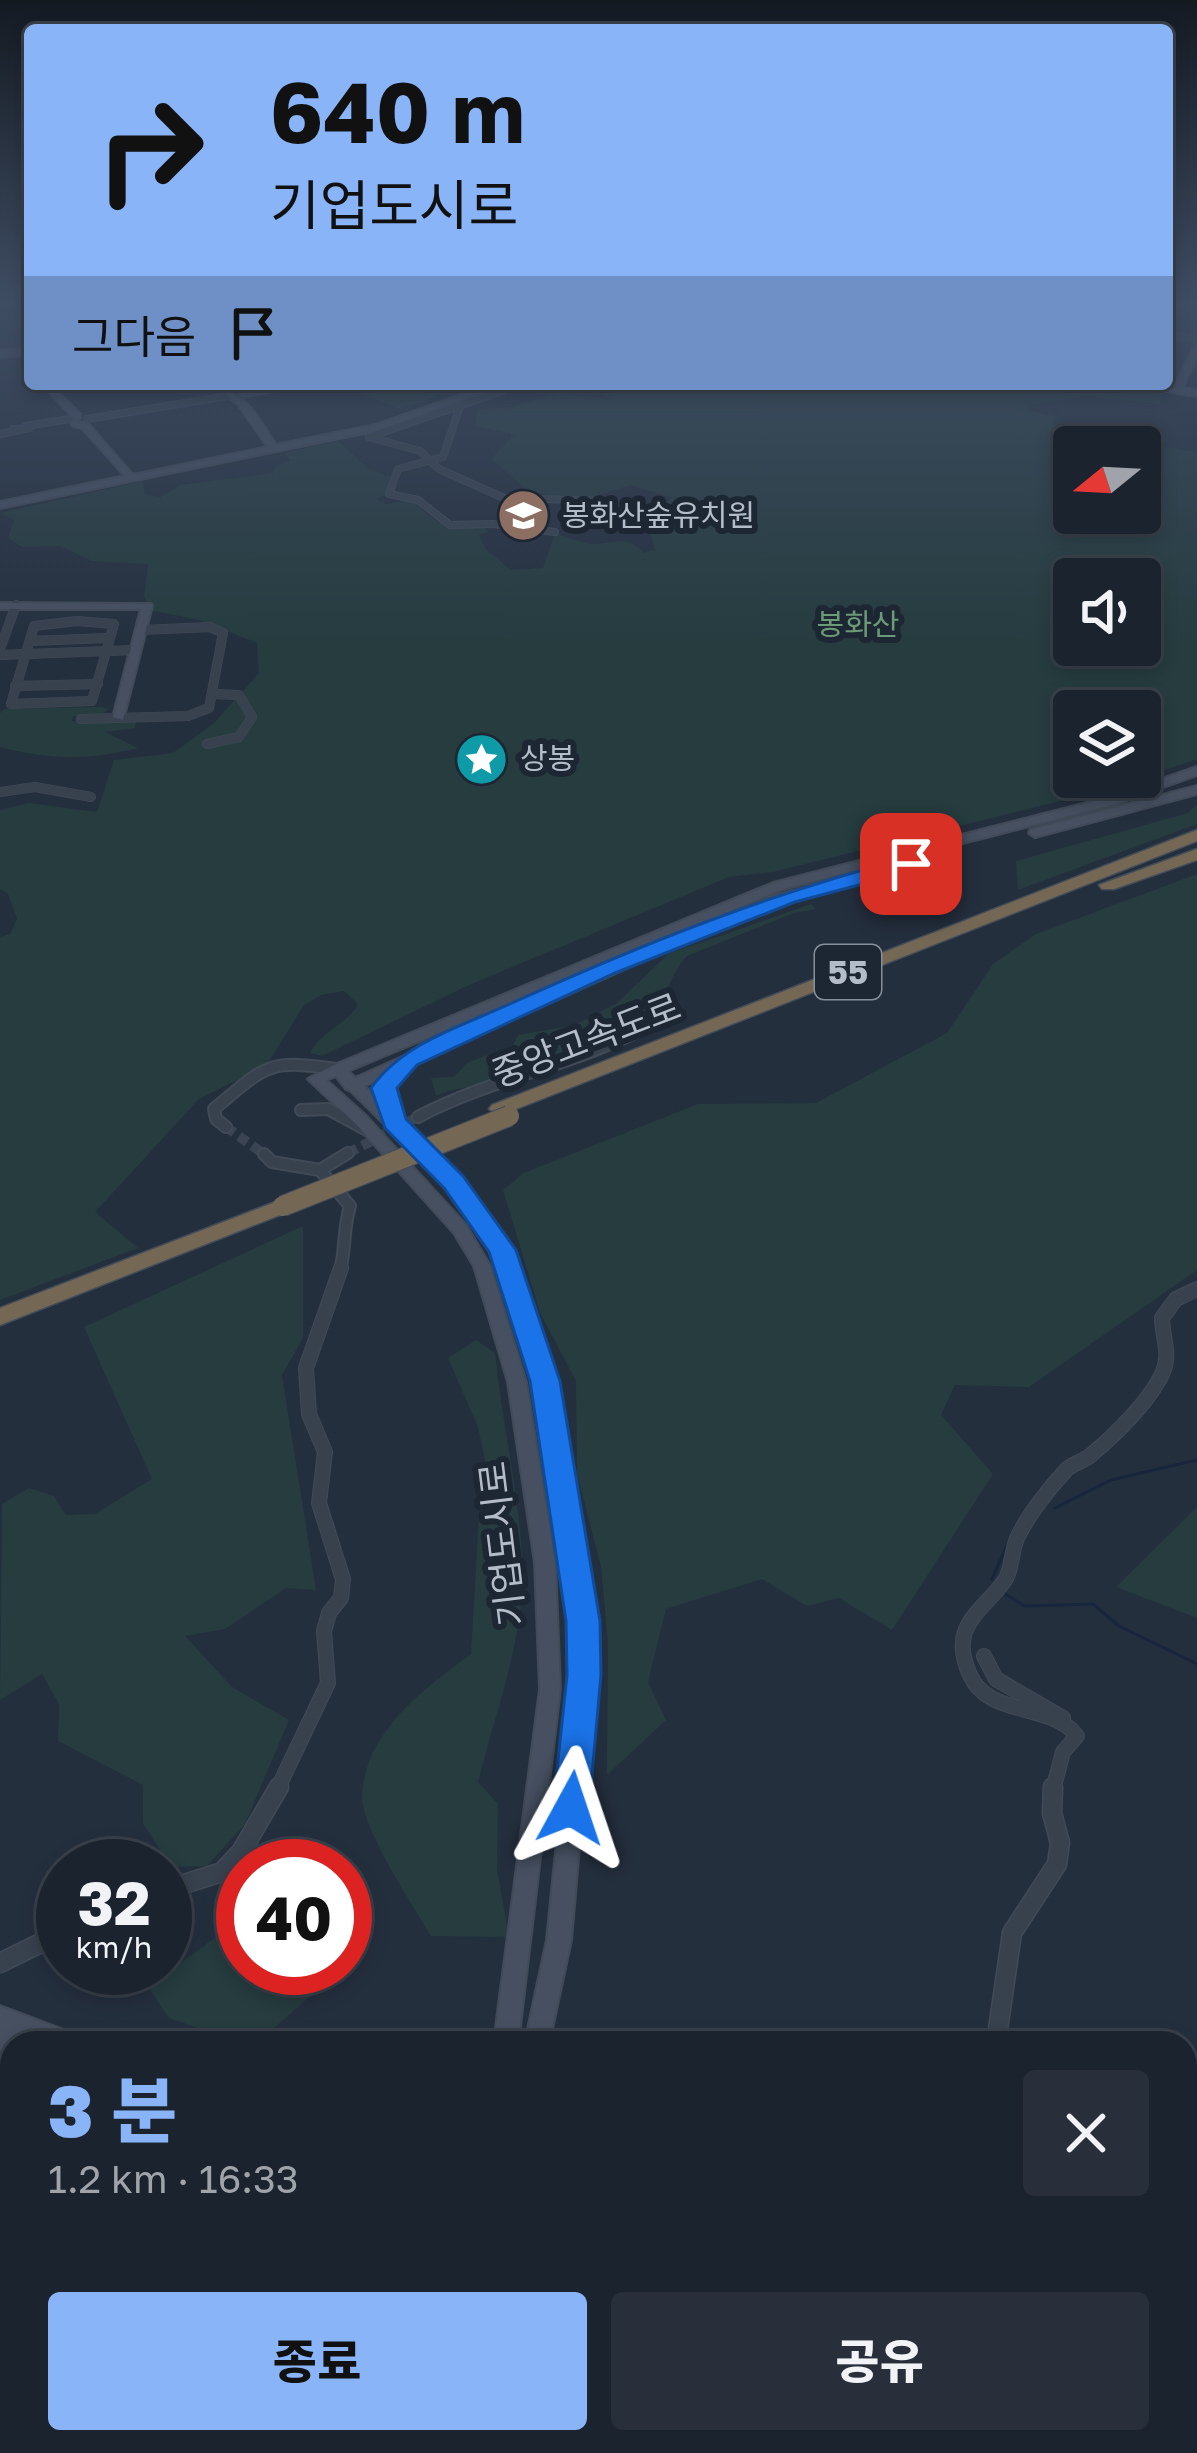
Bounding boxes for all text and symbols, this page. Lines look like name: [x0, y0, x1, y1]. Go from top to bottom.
text: 640 m: [270, 61, 525, 161]
icon: right: [72, 72, 228, 228]
text: 기업도시로: [270, 172, 518, 237]
icon: arrive: [220, 300, 286, 366]
text: 그다음: [72, 309, 196, 363]
north arrow: [1053, 426, 1161, 534]
map controls: [1053, 426, 1161, 798]
school or university icon: 봉화산숲유치원: [495, 488, 551, 544]
place label: 봉화산숲유치원: [562, 497, 755, 533]
button: sound: [1053, 558, 1161, 666]
park label: 봉화산: [817, 606, 899, 642]
button: layers: [1053, 690, 1161, 798]
place icon: 상봉: [453, 731, 509, 787]
place label: 상봉: [520, 740, 575, 776]
pin: [860, 813, 962, 915]
icon: arrive: [878, 831, 944, 897]
road number: 55: [815, 945, 881, 999]
street label: 중앙고속도로: [485, 984, 686, 1095]
street label: 기업도시로: [470, 1459, 533, 1629]
position arrow: [508, 1745, 634, 1871]
speed limit sign: 40: [216, 1839, 372, 1995]
text: 32: [77, 1866, 151, 1938]
text: km/h: [76, 1929, 152, 1965]
text: 3 분: [48, 2066, 178, 2153]
button: close: [1023, 2070, 1149, 2196]
text: 1.2 km · 16:33: [48, 2155, 299, 2202]
button: 종료: [48, 2292, 587, 2430]
button: 공유: [611, 2292, 1149, 2430]

